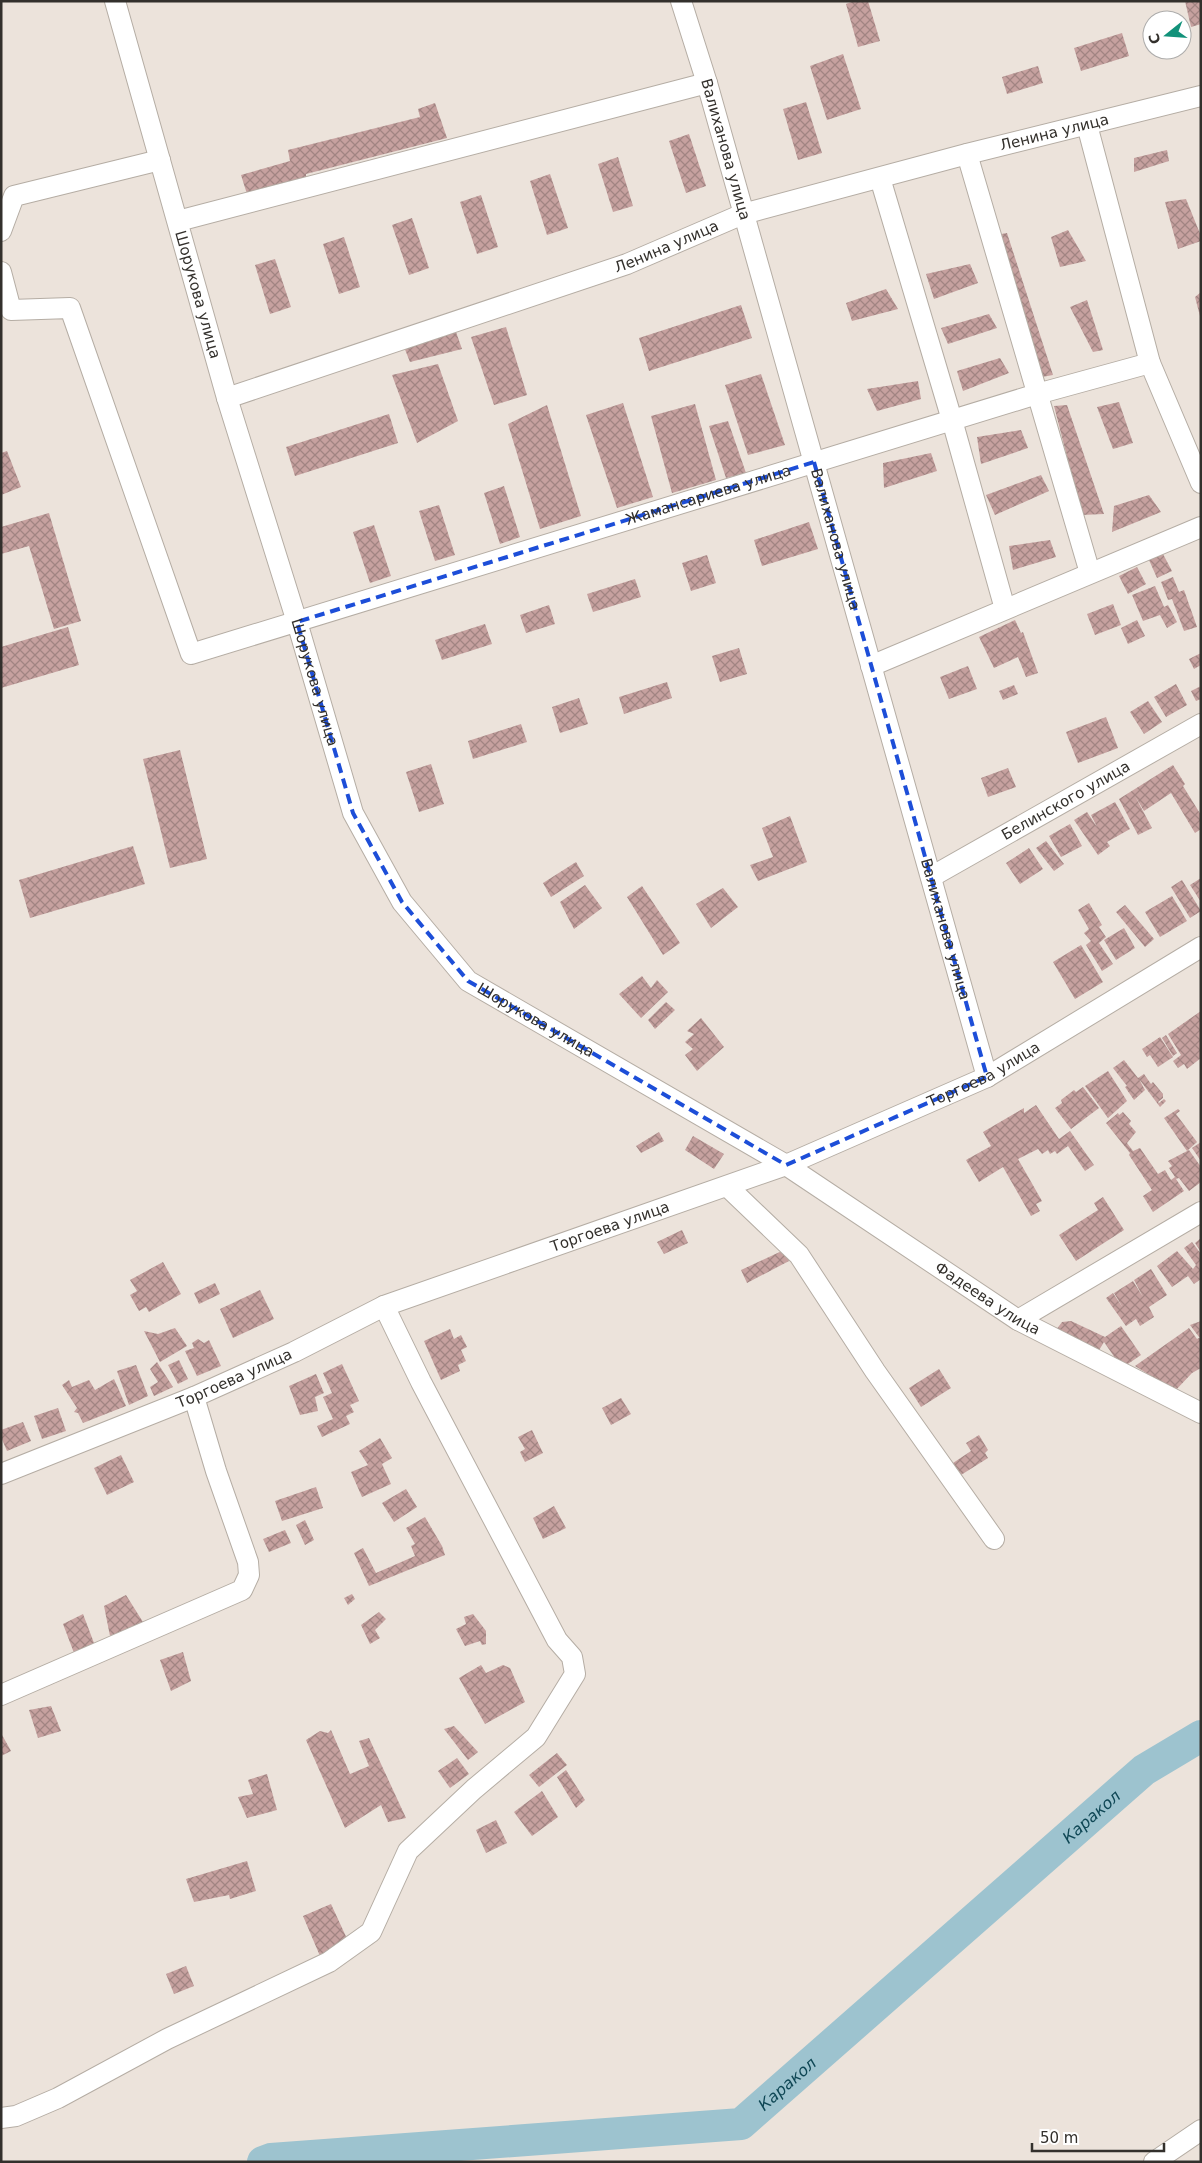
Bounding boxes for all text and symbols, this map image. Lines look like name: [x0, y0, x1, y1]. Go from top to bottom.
north arrow: [1142, 10, 1192, 60]
text: С: [1145, 32, 1164, 46]
street label: Валиханова улица: [697, 76, 754, 222]
street label: Ленина улица: [998, 110, 1111, 155]
street label: Ленина улица: [612, 217, 721, 277]
street label: Шорукова улица: [171, 228, 224, 361]
street label: Жамансариева улица: [623, 461, 793, 529]
street label: Валиханова улица: [807, 466, 864, 612]
street label: Шорукова улица: [287, 616, 342, 748]
street label: Белинского улица: [998, 757, 1133, 844]
street label: Валиханова улица: [917, 856, 974, 1002]
street label: Шорукова улица: [474, 979, 598, 1061]
street label: Торгоева улица: [924, 1038, 1043, 1111]
street label: Торгоева улица: [547, 1198, 672, 1256]
street label: Фадеева улица: [932, 1258, 1043, 1339]
street label: Торгоева улица: [173, 1345, 295, 1412]
water label: Каракол: [1058, 1786, 1124, 1847]
water label: Каракол: [754, 2053, 820, 2114]
scale bar: [1032, 2120, 1164, 2152]
text: 50 m: [1040, 2129, 1078, 2147]

